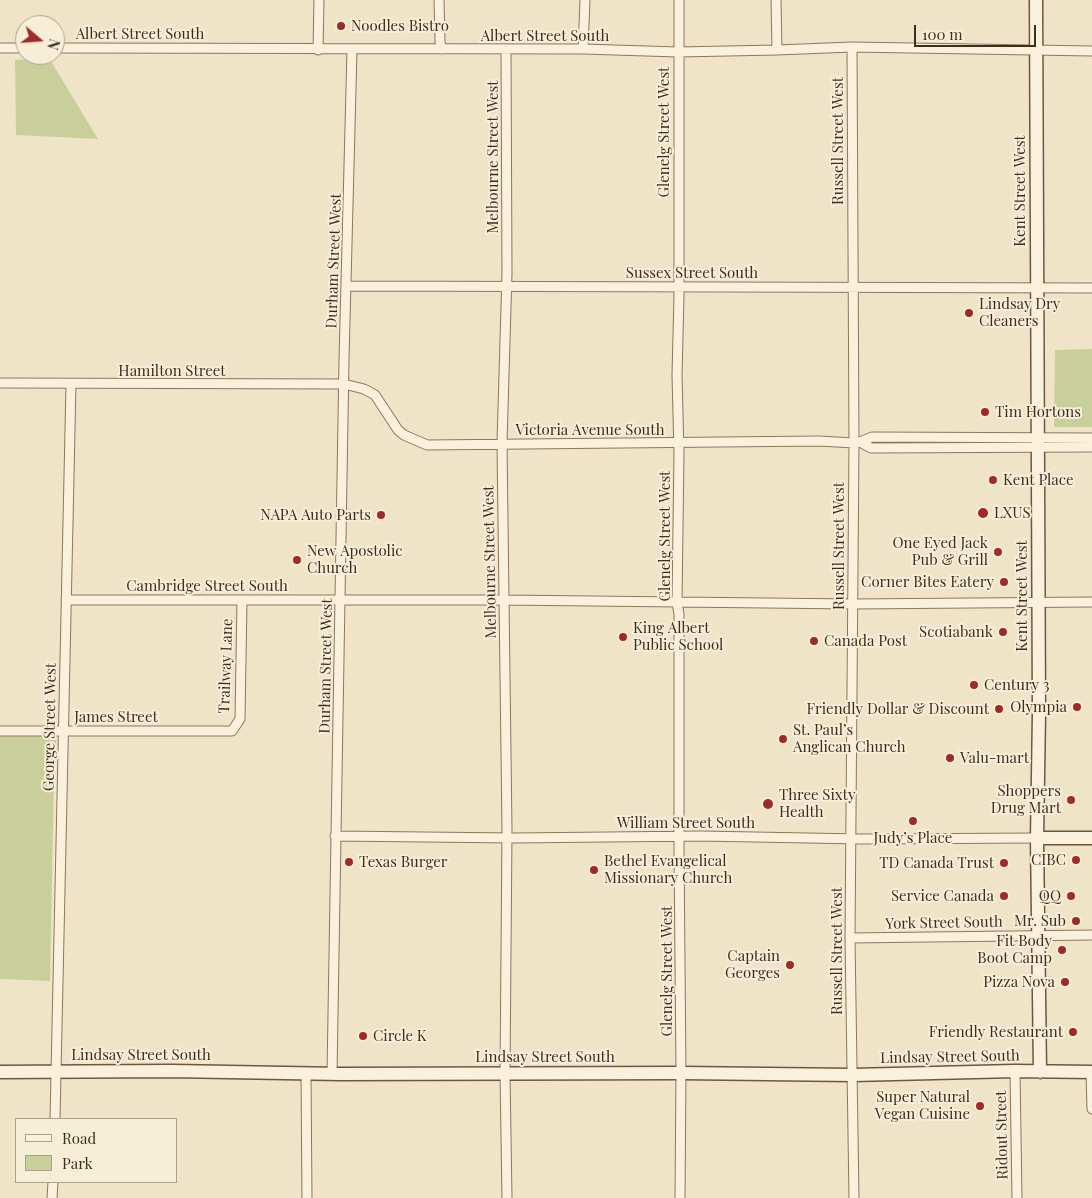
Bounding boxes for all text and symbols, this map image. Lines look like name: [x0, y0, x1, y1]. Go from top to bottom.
north arrow: [15, 15, 65, 65]
scale bar: [917, 15, 1040, 47]
place label: Noodles Bistro: [351, 17, 449, 35]
marker: Noodles Bistro: [335, 20, 347, 32]
text: 100 m: [922, 24, 963, 44]
street label: Albert Street South: [76, 25, 204, 43]
street label: Albert Street South: [481, 27, 609, 45]
text: N: [43, 37, 64, 52]
street label: Glenelg Street West: [655, 67, 673, 197]
street label: Russell Street West: [829, 77, 847, 205]
street label: Melbourne Street West: [484, 80, 502, 234]
street label: Kent Street West: [1011, 135, 1029, 247]
street label: Durham Street West: [323, 193, 345, 329]
street label: Sussex Street South: [626, 264, 758, 282]
place label: Lindsay Dry Cleaners: [979, 295, 1060, 330]
marker: Lindsay Dry Cleaners: [963, 307, 975, 319]
street label: Hamilton Street: [118, 362, 226, 380]
place label: Tim Hortons: [995, 403, 1081, 421]
marker: Tim Hortons: [979, 406, 991, 418]
street label: Victoria Avenue South: [516, 421, 664, 439]
street label: Glenelg Street West: [656, 471, 674, 601]
place label: Kent Place: [1003, 471, 1074, 489]
marker: Kent Place: [987, 474, 999, 486]
street label: Russell Street West: [830, 482, 848, 610]
street label: Melbourne Street West: [480, 485, 500, 639]
place label: LXUS: [994, 504, 1031, 522]
place label: NAPA Auto Parts: [260, 506, 371, 524]
marker: LXUS: [976, 506, 990, 520]
marker: NAPA Auto Parts: [375, 509, 387, 521]
place label: One Eyed Jack Pub & Grill: [892, 534, 988, 569]
street label: Kent Street West: [1013, 540, 1031, 652]
place label: New Apostolic Church: [307, 542, 403, 577]
marker: One Eyed Jack Pub & Grill: [992, 546, 1004, 558]
marker: New Apostolic Church: [291, 554, 303, 566]
place label: Corner Bites Eatery: [861, 573, 994, 591]
marker: Corner Bites Eatery: [998, 576, 1010, 588]
street label: Cambridge Street South: [126, 577, 288, 595]
street label: Durham Street West: [316, 598, 336, 734]
street label: Trailway Lane: [215, 618, 237, 714]
place label: King Albert Public School: [633, 619, 723, 654]
place label: Scotiabank: [919, 623, 993, 641]
marker: Scotiabank: [997, 626, 1009, 638]
marker: King Albert Public School: [617, 631, 629, 643]
place label: Canada Post: [824, 632, 907, 650]
marker: Canada Post: [808, 635, 820, 647]
street label: George Street West: [40, 663, 60, 791]
place label: Century 3: [984, 676, 1050, 694]
marker: Century 3: [968, 679, 980, 691]
place label: Olympia: [1010, 698, 1067, 716]
place label: Friendly Dollar & Discount: [806, 700, 989, 718]
marker: Olympia: [1071, 701, 1083, 713]
marker: Friendly Dollar & Discount: [993, 703, 1005, 715]
street label: James Street: [74, 708, 158, 726]
place label: St. Paul’s Anglican Church: [793, 721, 906, 756]
marker: St. Paul’s Anglican Church: [777, 733, 789, 745]
place label: Valu-mart: [960, 749, 1029, 767]
marker: Valu-mart: [944, 752, 956, 764]
place label: Shoppers Drug Mart: [991, 782, 1061, 817]
place label: Three Sixty Health: [779, 786, 855, 821]
marker: Shoppers Drug Mart: [1065, 794, 1077, 806]
marker: Three Sixty Health: [761, 797, 775, 811]
street label: William Street South: [617, 814, 755, 832]
marker: Judy’s Place: [907, 815, 919, 827]
place label: Judy’s Place: [874, 829, 952, 847]
place label: CIBC: [1031, 851, 1066, 869]
place label: Bethel Evangelical Missionary Church: [604, 852, 732, 887]
place label: Texas Burger: [359, 853, 448, 871]
place label: TD Canada Trust: [879, 854, 994, 872]
marker: CIBC: [1070, 854, 1082, 866]
marker: Texas Burger: [343, 856, 355, 868]
marker: TD Canada Trust: [998, 857, 1010, 869]
marker: Bethel Evangelical Missionary Church: [588, 864, 600, 876]
street label: Russell Street West: [828, 887, 846, 1015]
place label: Service Canada: [891, 887, 994, 905]
place label: QQ: [1039, 887, 1061, 905]
marker: Service Canada: [998, 890, 1010, 902]
marker: QQ: [1065, 890, 1077, 902]
street label: Glenelg Street West: [658, 906, 676, 1036]
place label: Mr. Sub: [1014, 912, 1066, 930]
street label: York Street South: [885, 913, 1003, 933]
marker: Mr. Sub: [1070, 915, 1082, 927]
place label: Fit Body Boot Camp: [977, 932, 1052, 967]
marker: Fit Body Boot Camp: [1056, 944, 1068, 956]
place label: Captain Georges: [725, 947, 780, 982]
marker: Captain Georges: [784, 959, 796, 971]
place label: Pizza Nova: [983, 973, 1055, 991]
marker: Pizza Nova: [1059, 976, 1071, 988]
place label: Friendly Restaurant: [929, 1023, 1063, 1041]
marker: Friendly Restaurant: [1067, 1026, 1079, 1038]
place label: Circle K: [373, 1027, 427, 1045]
marker: Circle K: [357, 1030, 369, 1042]
street label: Lindsay Street South: [71, 1046, 211, 1064]
street label: Lindsay Street South: [880, 1047, 1020, 1067]
street label: Lindsay Street South: [475, 1048, 615, 1066]
place label: Super Natural Vegan Cuisine: [875, 1088, 970, 1123]
street label: Ridout Street: [992, 1090, 1012, 1180]
marker: Super Natural Vegan Cuisine: [974, 1100, 986, 1112]
legend: [15, 1118, 178, 1183]
text: Road: [62, 1128, 96, 1148]
text: Park: [62, 1153, 93, 1173]

